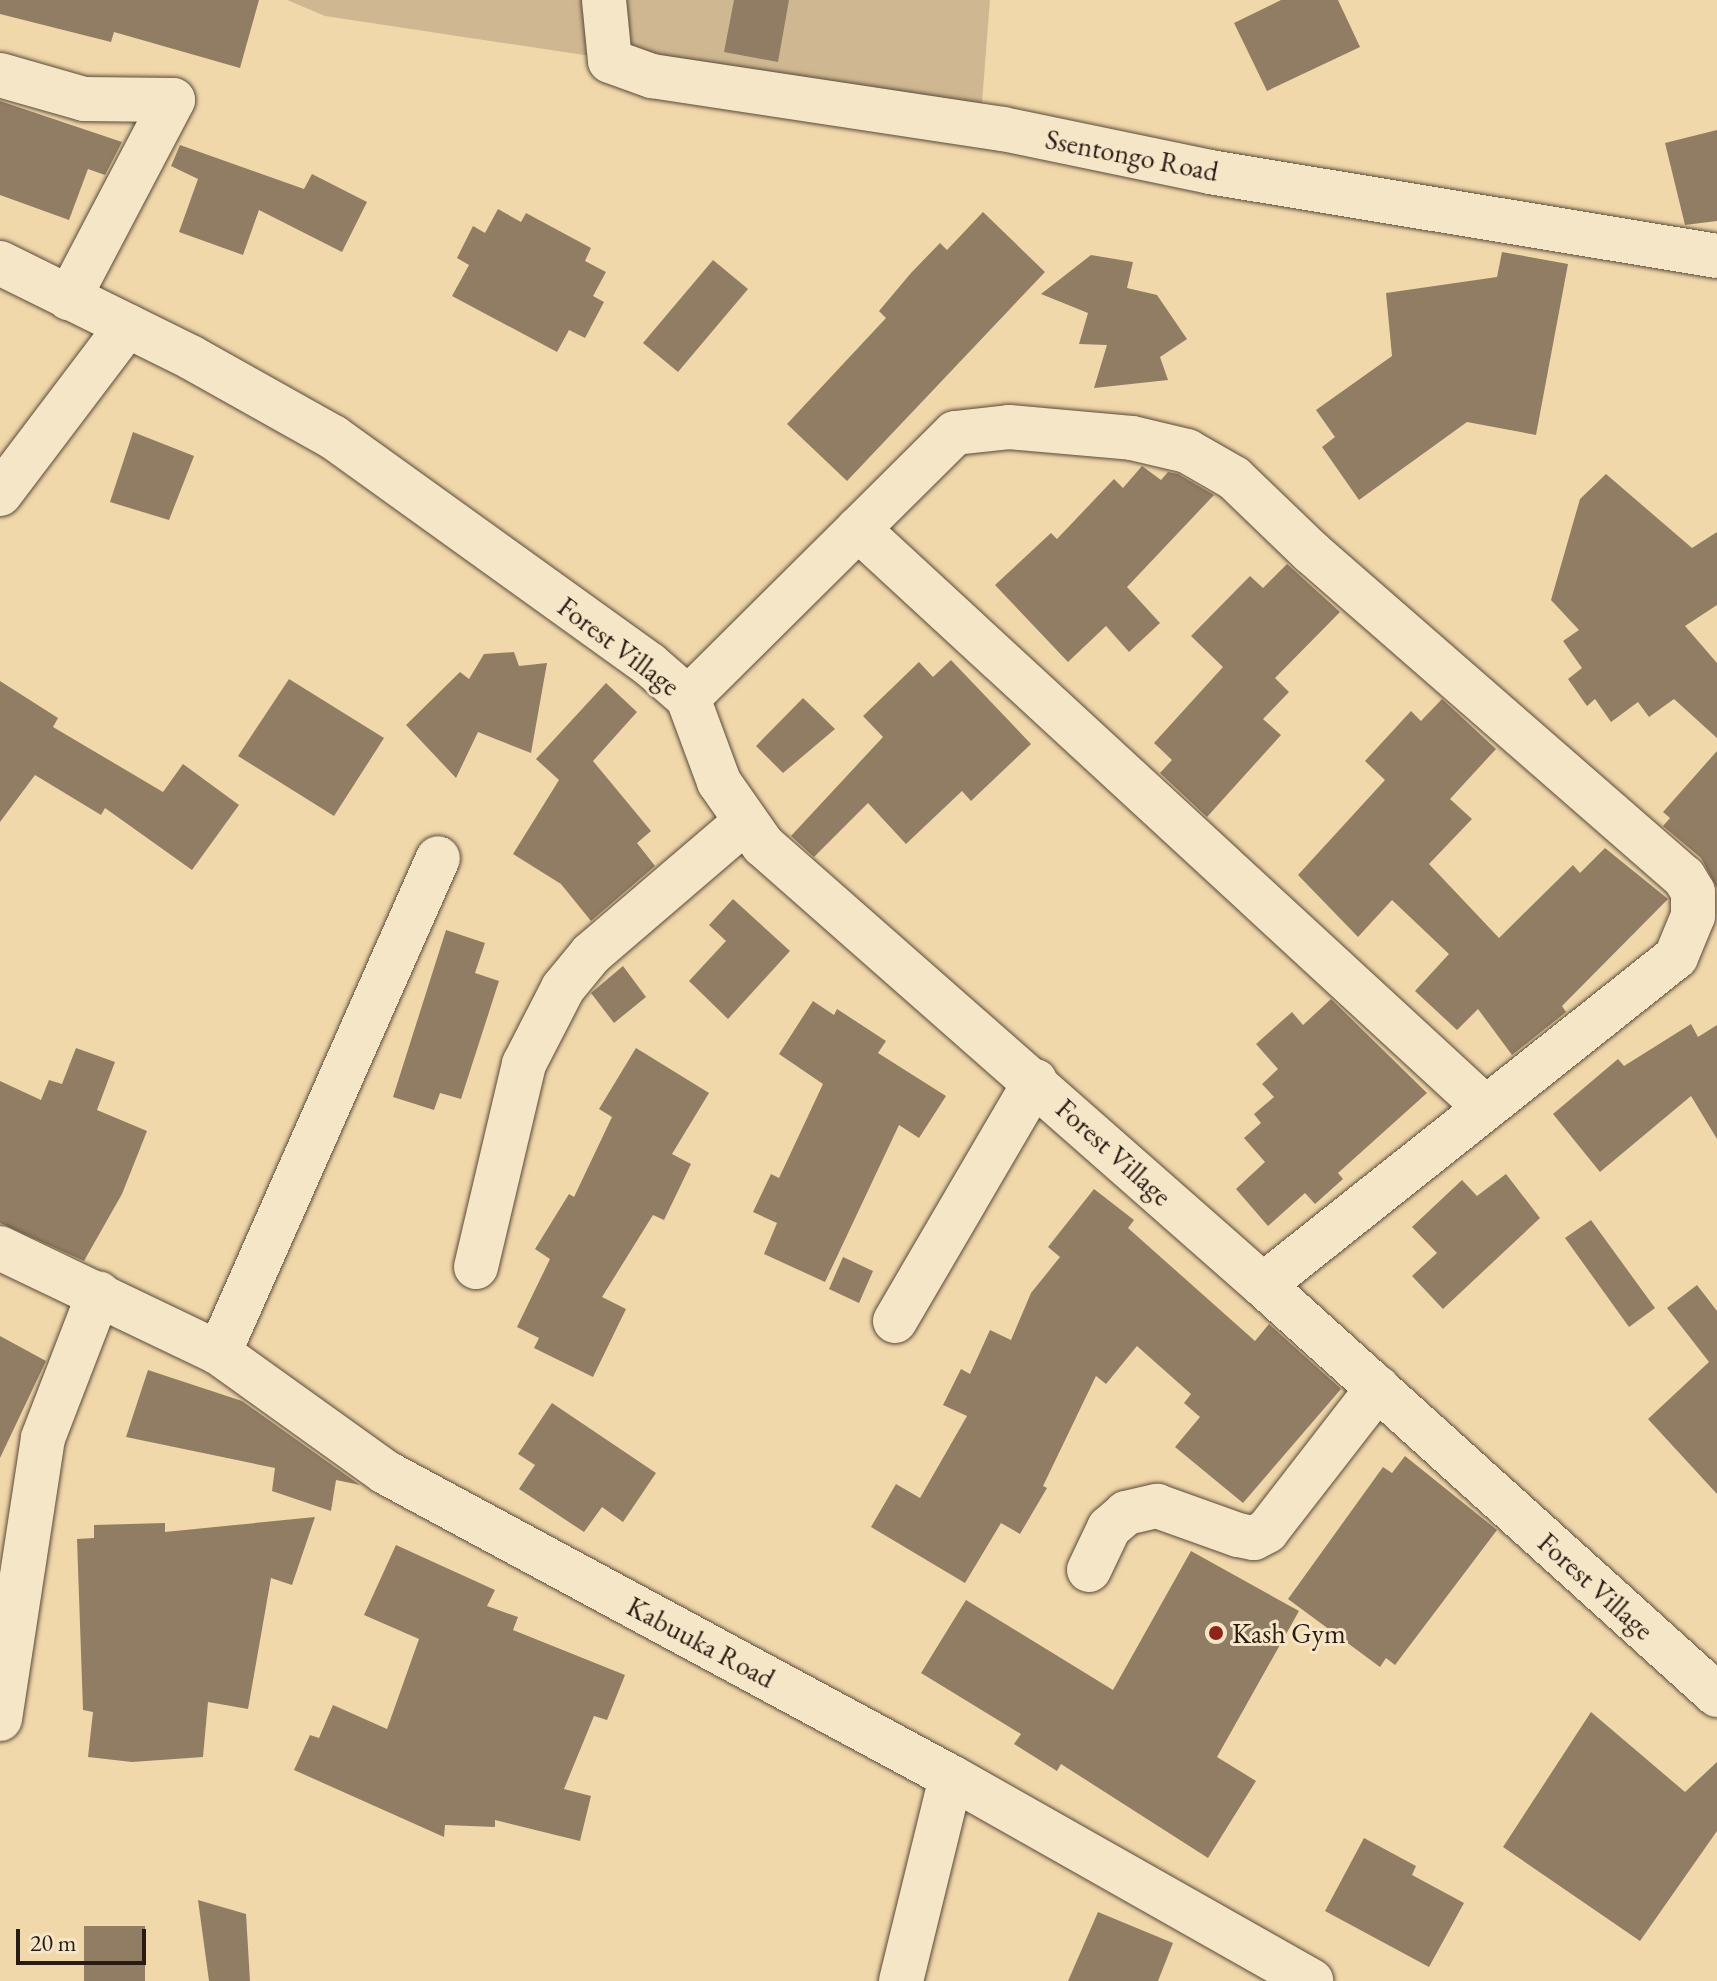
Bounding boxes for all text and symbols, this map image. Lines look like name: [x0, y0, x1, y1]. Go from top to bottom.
street label: Ssentongo Road: [1043, 122, 1221, 188]
street label: Forest Village: [551, 589, 687, 703]
street label: Forest Village: [1049, 1091, 1179, 1213]
street label: Forest Village: [1531, 1525, 1661, 1647]
street label: Kabuuka Road: [621, 1589, 781, 1695]
place label: Kash Gym: [1232, 1616, 1346, 1650]
marker: Kash Gym: [1207, 1624, 1225, 1642]
scale bar: [20, 1913, 150, 1963]
text: 20 m: [30, 1927, 77, 1958]

